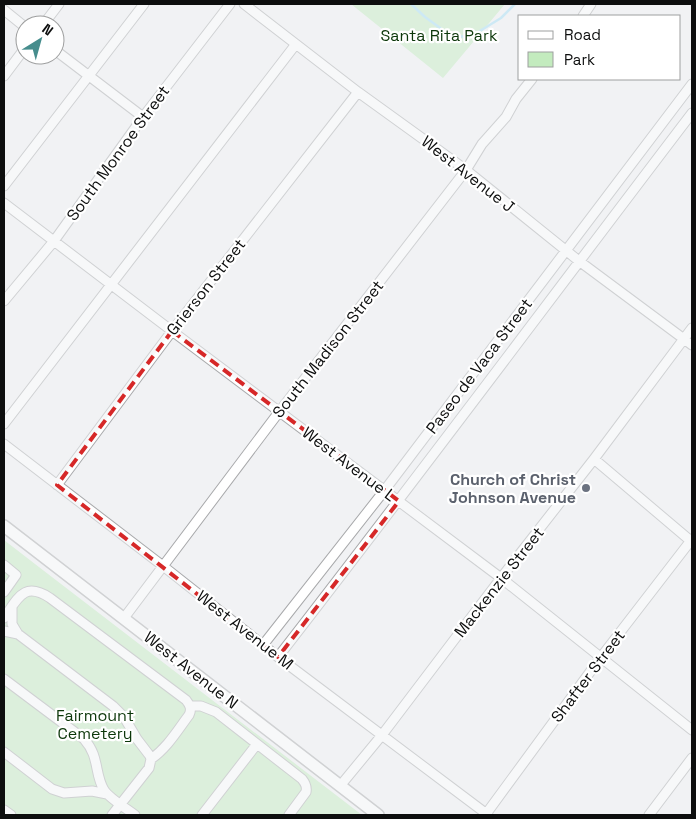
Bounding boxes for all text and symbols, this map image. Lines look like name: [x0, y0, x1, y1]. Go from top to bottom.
north arrow: [15, 15, 65, 65]
legend: [518, 15, 681, 80]
text: N: [39, 20, 57, 40]
park label: Santa Rita Park: [380, 25, 498, 46]
text: Road: [564, 25, 601, 44]
text: Park: [564, 50, 595, 69]
street label: South Monroe Street: [62, 81, 174, 225]
street label: West Avenue J: [417, 131, 519, 217]
street label: Grierson Street: [162, 234, 250, 340]
street label: South Madison Street: [268, 276, 388, 422]
street label: Paseo de Vaca Street: [421, 294, 537, 438]
street label: West Avenue L: [298, 422, 400, 506]
place label: Church of Christ Johnson Avenue: [449, 469, 576, 508]
marker: Church of Christ Johnson Avenue: [580, 482, 592, 494]
street label: Mackenzie Street: [449, 523, 549, 641]
street label: West Avenue M: [192, 586, 298, 674]
street label: Shafter Street: [546, 625, 630, 727]
street label: West Avenue N: [140, 627, 242, 713]
park label: Fairmount Cemetery: [56, 705, 134, 744]

